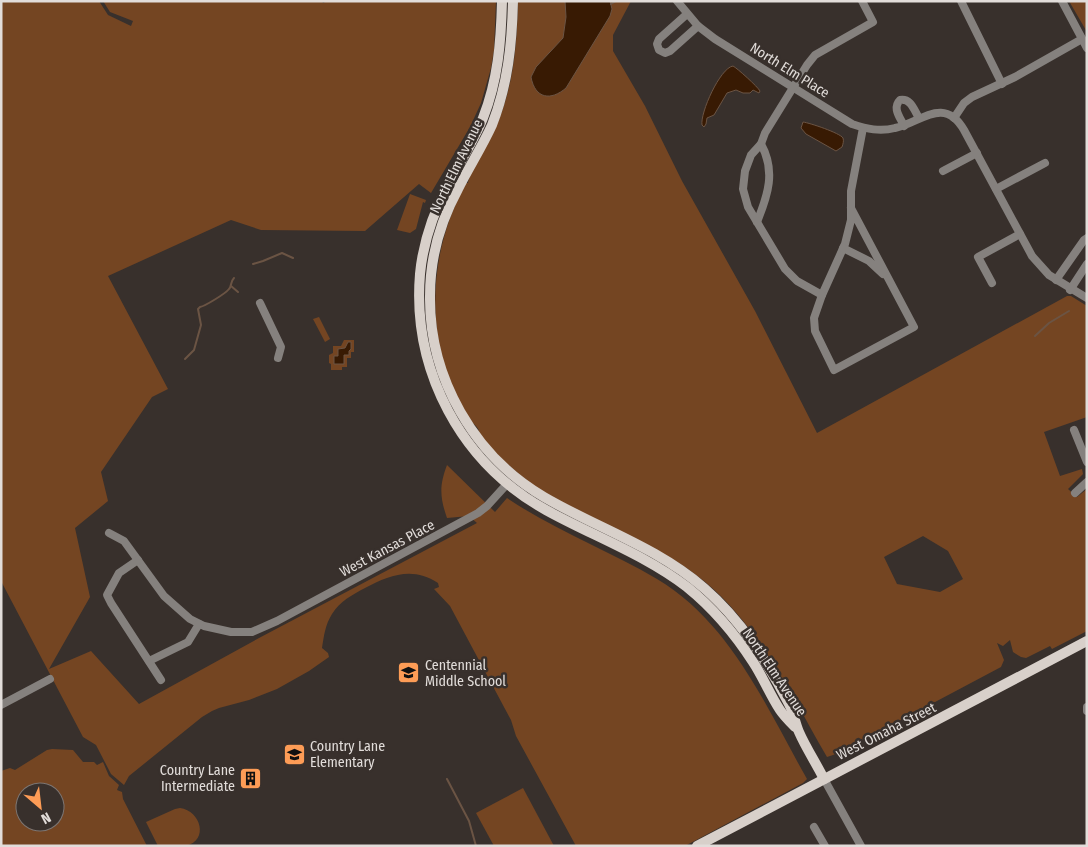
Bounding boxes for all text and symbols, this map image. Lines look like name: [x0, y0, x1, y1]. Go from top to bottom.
street label: North Elm Place: [747, 39, 833, 102]
street label: North Elm Avenue: [426, 116, 487, 216]
street label: West Kansas Place: [337, 516, 438, 581]
street label: North Elm Avenue: [739, 625, 810, 719]
place label: Centennial Middle School: [425, 657, 506, 690]
school or university icon: Centennial Middle School: [397, 661, 421, 685]
street label: West Omaha Street: [834, 699, 939, 764]
place label: Country Lane Elementary: [310, 738, 385, 771]
school or university icon: Country Lane Elementary: [282, 742, 306, 766]
place label: Country Lane Intermediate: [160, 762, 235, 795]
building icon: Country Lane Intermediate: [239, 766, 263, 790]
north arrow: [15, 782, 65, 832]
text: N: [38, 809, 54, 828]

